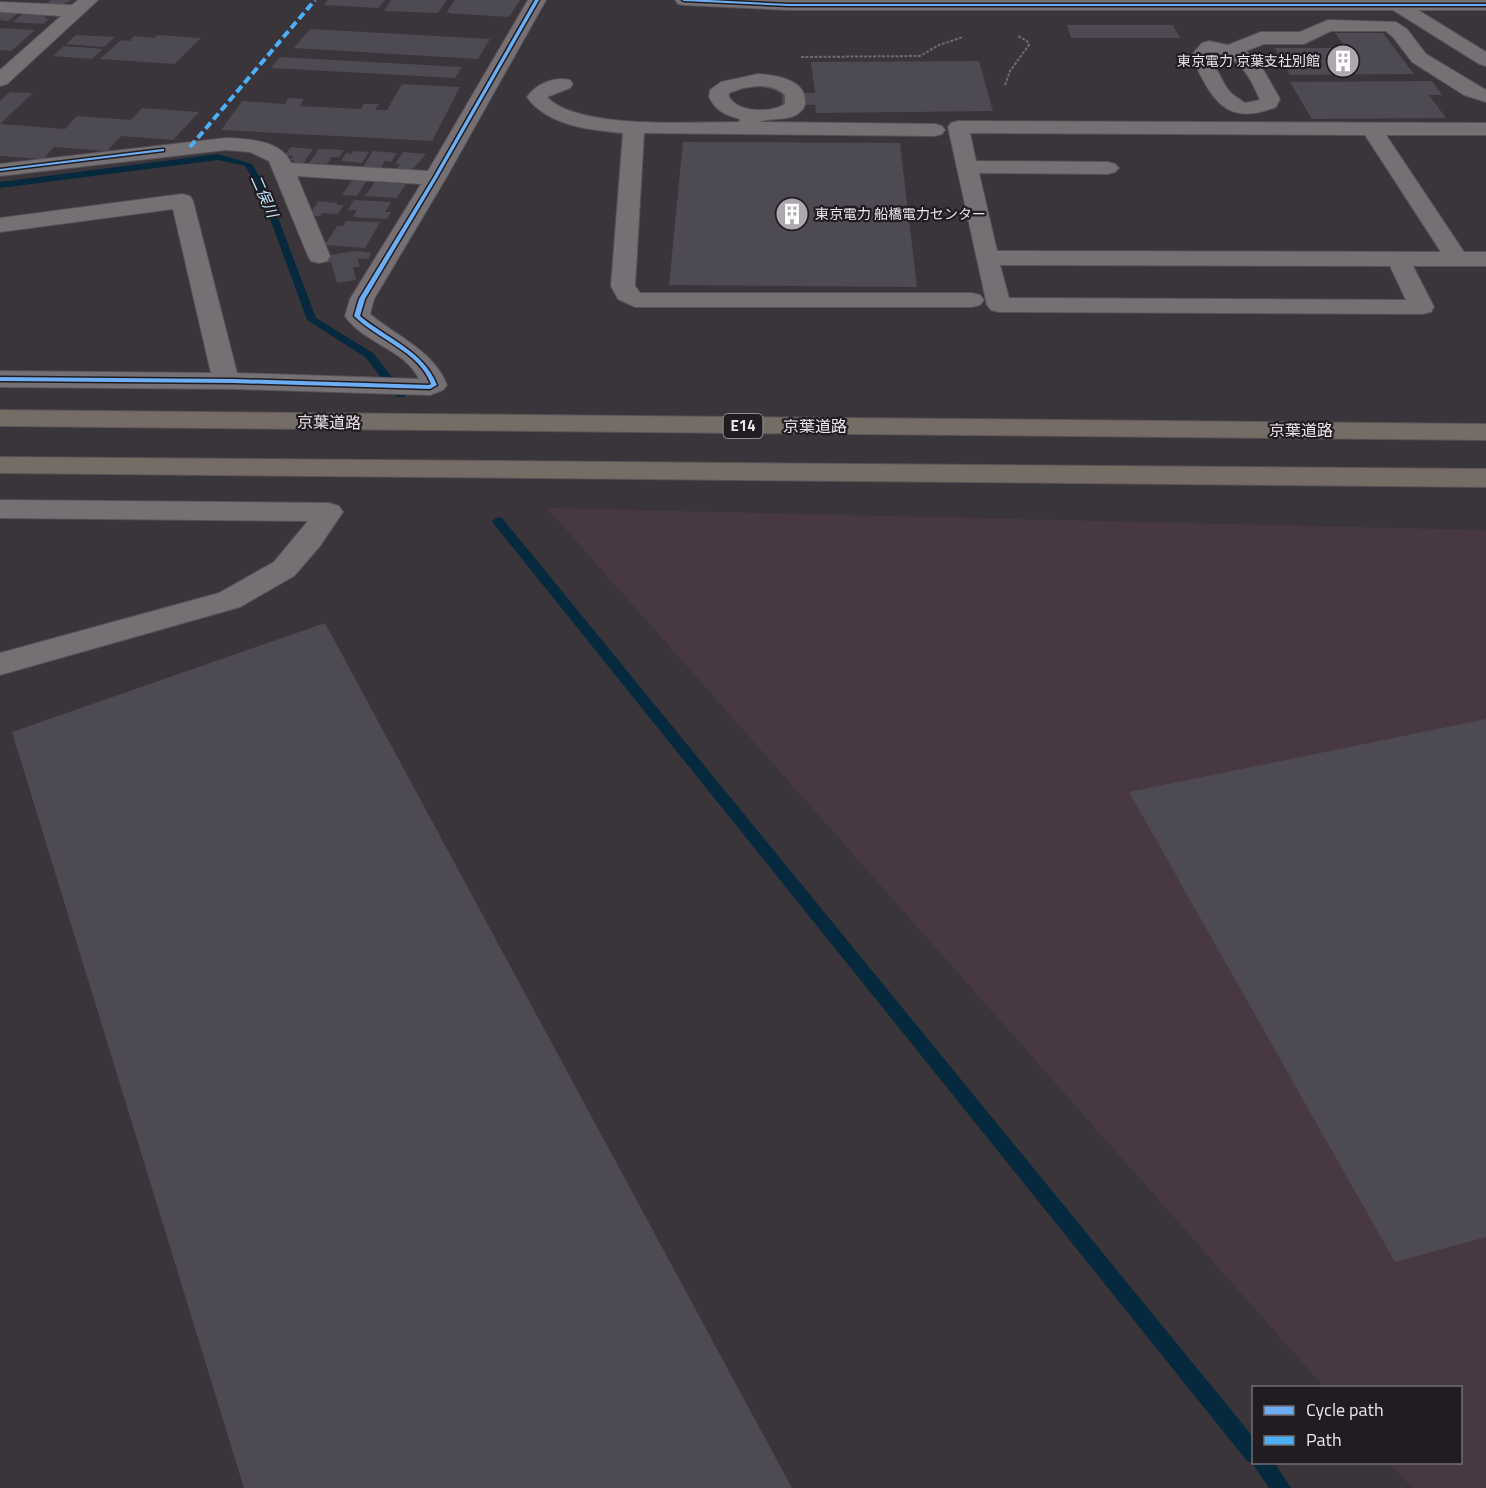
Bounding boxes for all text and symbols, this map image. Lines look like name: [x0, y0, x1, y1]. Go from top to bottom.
building icon: 東京電力 京葉支社別館: [1325, 43, 1361, 79]
place label: 東京電力 京葉支社別館: [1177, 50, 1320, 71]
water label: 二俣川: [245, 171, 285, 223]
building icon: 東京電力 船橋電力センター: [774, 196, 810, 232]
place label: 東京電力 船橋電力センター: [815, 203, 986, 224]
street label: 京葉道路: [297, 409, 361, 435]
road number: E14: [724, 414, 762, 438]
street label: 京葉道路: [783, 414, 847, 438]
street label: 京葉道路: [1269, 418, 1333, 442]
legend: [1252, 1386, 1462, 1464]
text: Cycle path: [1306, 1396, 1384, 1423]
text: Path: [1306, 1426, 1342, 1453]

